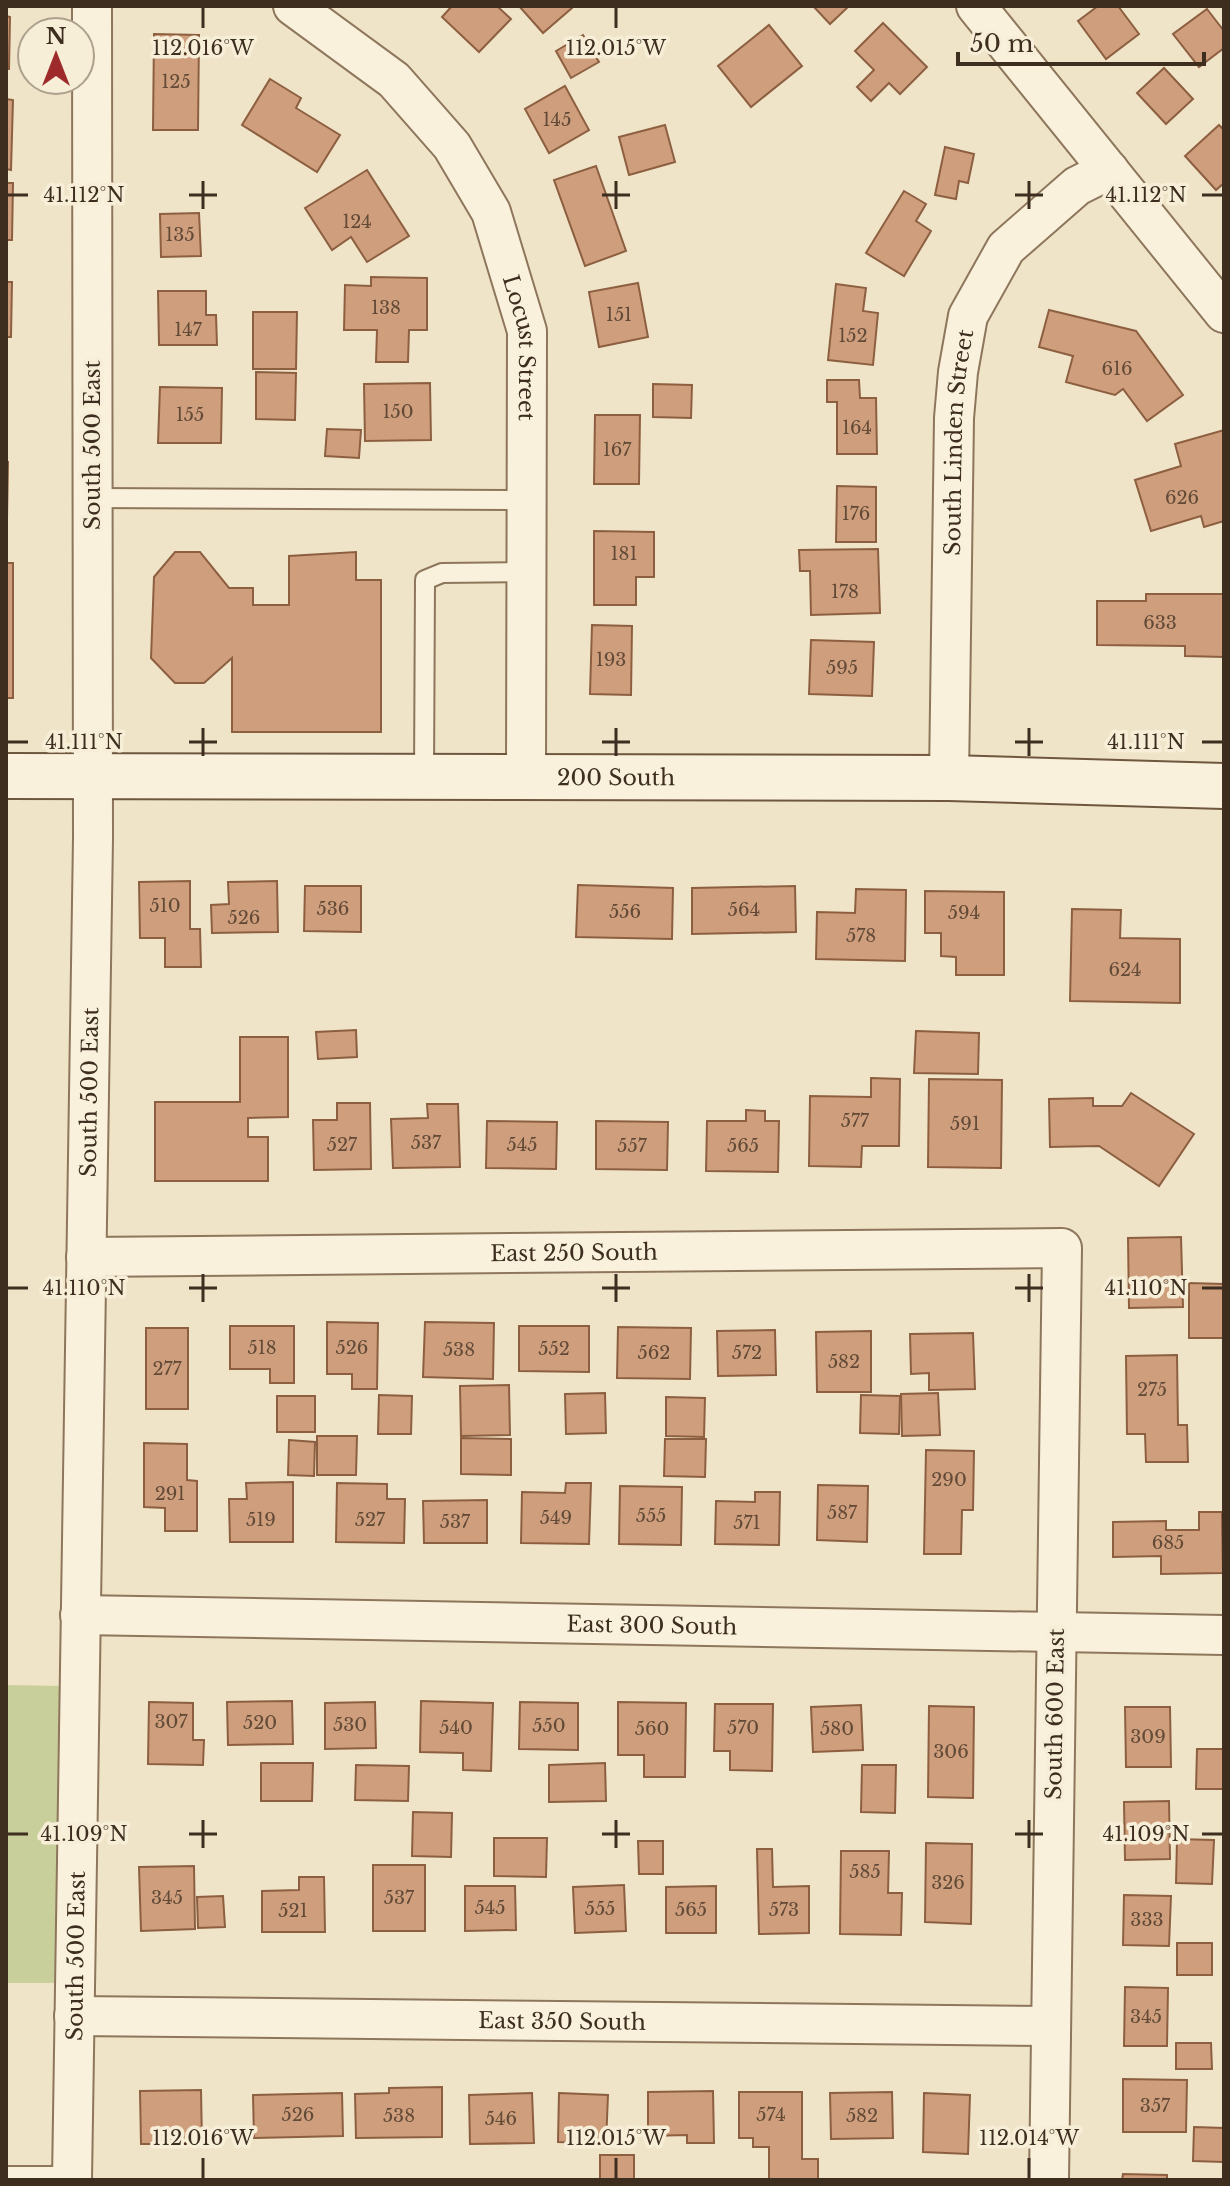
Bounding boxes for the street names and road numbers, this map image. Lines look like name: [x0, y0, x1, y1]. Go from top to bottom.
street label: Locust Street: [497, 272, 541, 422]
street label: South Linden Street: [939, 326, 979, 556]
street label: South 500 East: [79, 359, 106, 530]
street label: 200 South: [557, 764, 675, 791]
street label: South 500 East: [74, 1006, 104, 1177]
street label: East 250 South: [490, 1238, 658, 1267]
street label: East 300 South: [566, 1610, 738, 1640]
street label: South 600 East: [1040, 1627, 1070, 1800]
street label: South 500 East: [61, 1870, 90, 2041]
street label: East 350 South: [478, 2007, 646, 2035]

